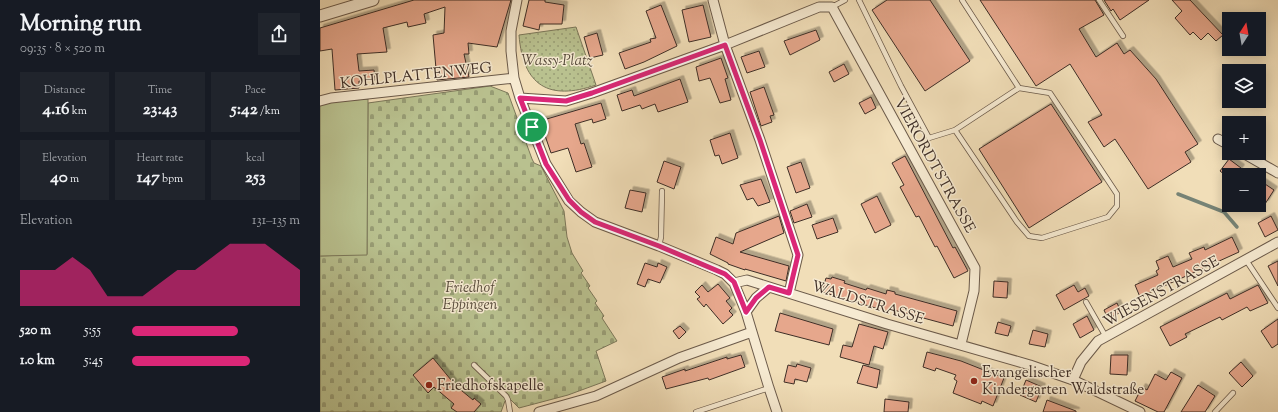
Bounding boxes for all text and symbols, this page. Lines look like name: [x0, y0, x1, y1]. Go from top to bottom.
text: Morning run: [20, 9, 142, 41]
north arrow: [1222, 12, 1266, 56]
map controls: [1222, 12, 1266, 212]
button: share: [258, 13, 300, 55]
text: 09:35 · 8 × 520 m: [20, 40, 105, 58]
park label: Wassy-Platz: [521, 51, 593, 72]
street label: KOHLPLATTENWEG: [339, 58, 493, 95]
button: layers: [1222, 64, 1266, 108]
text: Distance: [44, 82, 85, 98]
text: Time: [148, 82, 172, 98]
text: Pace: [245, 82, 266, 98]
street label: VIERORDTSTRASSE: [888, 94, 980, 237]
text: 4.16: [42, 98, 69, 122]
text: 23:43: [143, 98, 177, 122]
text: 5:42: [231, 98, 258, 122]
text: km: [69, 103, 87, 119]
text: /km: [258, 103, 280, 119]
pin: [515, 110, 549, 144]
icon: arrive: [521, 116, 543, 138]
button: +: [1222, 116, 1266, 160]
text: Elevation: [42, 150, 87, 166]
text: Heart rate: [137, 150, 183, 166]
text: kcal: [246, 150, 265, 166]
text: 40: [50, 166, 68, 190]
text: 147: [137, 166, 160, 190]
text: 253: [245, 166, 266, 190]
button: −: [1222, 168, 1266, 212]
text: m: [68, 171, 79, 187]
text: bpm: [160, 171, 183, 187]
text: Elevation: [20, 212, 73, 230]
text: 131–135 m: [252, 212, 300, 230]
street label: WIESENSTRASSE: [1100, 252, 1224, 333]
street label: WALDSTRASSE: [809, 276, 926, 331]
park label: Friedhof Eppingen: [443, 278, 498, 316]
text: 520 m: [20, 322, 51, 340]
text: 5:55: [84, 322, 101, 340]
text: 1.0 km: [20, 352, 55, 370]
text: 5:45: [84, 352, 103, 370]
place label: Evangelischer Kindergarten Waldstraße: [982, 363, 1144, 401]
place label: Friedhofskapelle: [437, 376, 544, 397]
marker: Evangelischer Kindergarten Waldstraße: [969, 376, 979, 386]
marker: Friedhofskapelle: [424, 380, 434, 390]

